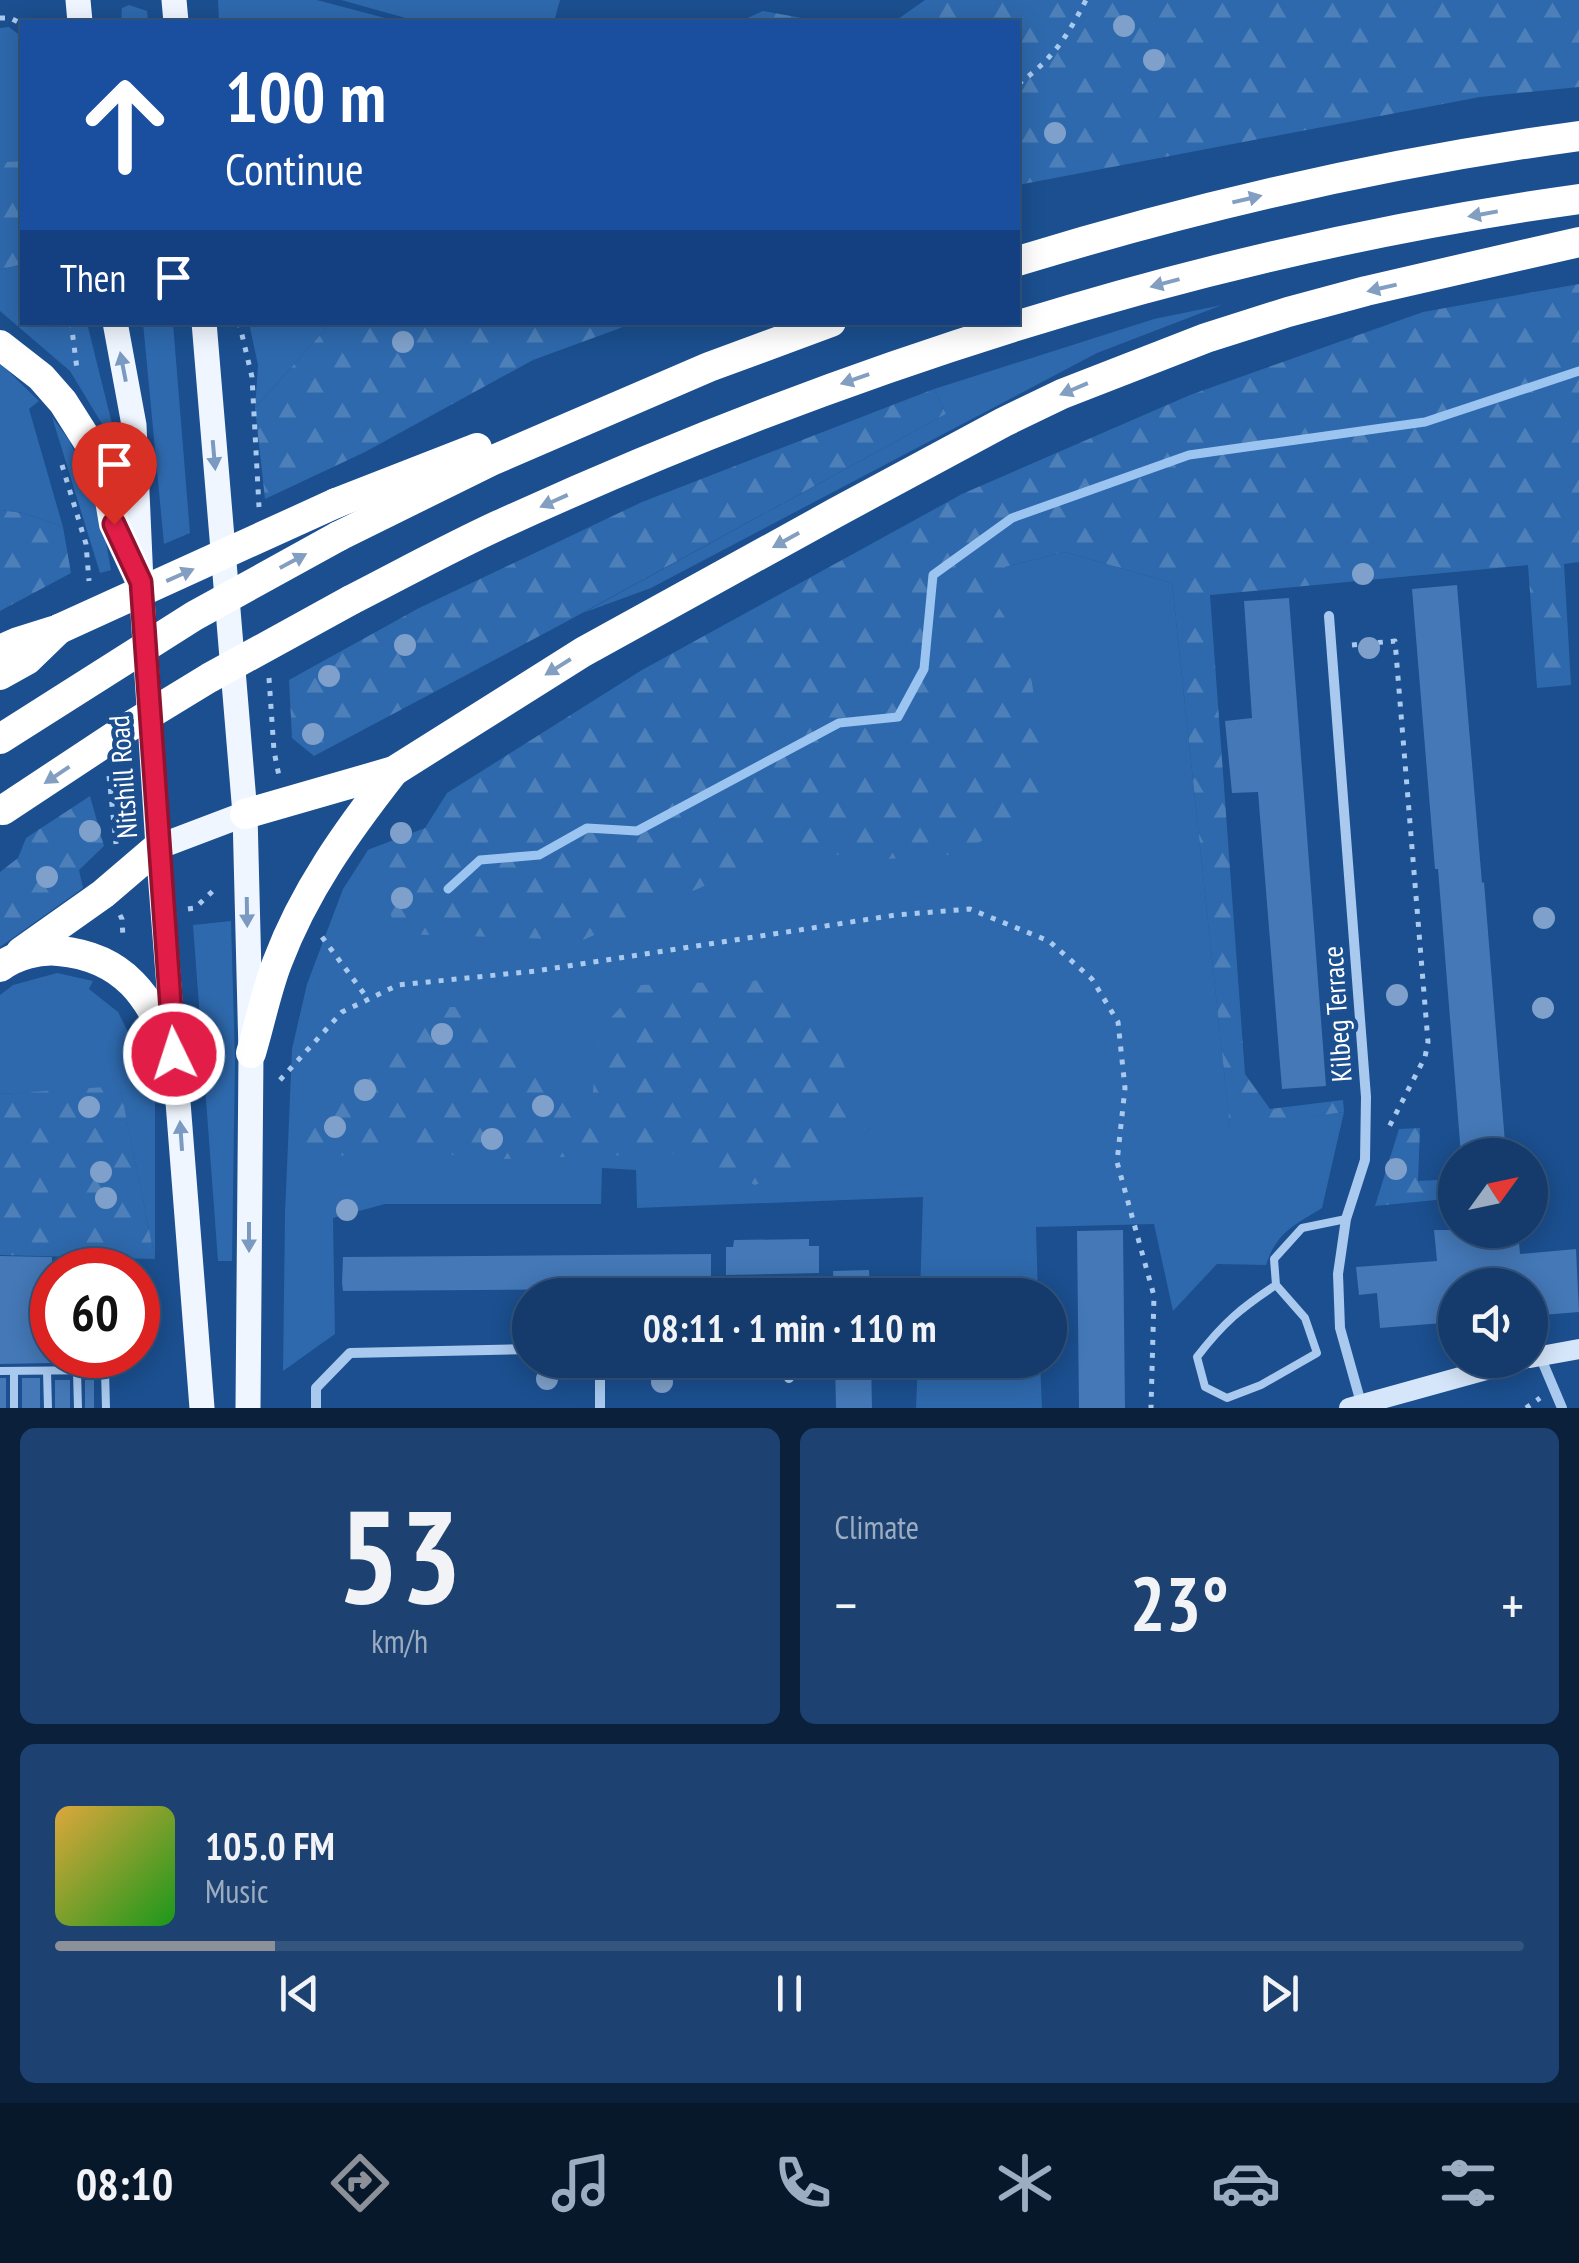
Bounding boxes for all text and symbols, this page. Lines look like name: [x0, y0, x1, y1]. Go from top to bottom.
text: 100 m: [225, 51, 386, 141]
icon: ahead: [60, 60, 190, 190]
text: Continue: [225, 139, 364, 197]
one-way arrow: [1232, 191, 1263, 206]
one-way arrow: [1466, 207, 1498, 222]
icon: arrive: [146, 250, 201, 305]
text: Then: [60, 253, 126, 302]
one-way arrow: [1149, 276, 1180, 292]
one-way arrow: [1366, 281, 1397, 296]
one-way arrow: [114, 351, 130, 382]
one-way arrow: [840, 373, 870, 388]
one-way arrow: [1058, 382, 1088, 398]
pin: [72, 422, 157, 525]
icon: arrive: [87, 437, 142, 492]
one-way arrow: [207, 439, 223, 471]
one-way arrow: [539, 493, 569, 509]
one-way arrow: [772, 531, 800, 549]
one-way arrow: [278, 553, 307, 570]
one-way arrow: [165, 567, 195, 583]
one-way arrow: [545, 658, 572, 676]
street label: Nitshill Road: [100, 714, 145, 840]
one-way arrow: [43, 765, 70, 783]
one-way arrow: [240, 896, 256, 928]
street label: Kilbeg Terrace: [1313, 945, 1360, 1083]
position arrow: [122, 1002, 226, 1106]
one-way arrow: [172, 1120, 188, 1152]
north arrow: [1438, 1138, 1548, 1248]
map controls: [1438, 1138, 1548, 1378]
one-way arrow: [241, 1221, 257, 1253]
speed limit sign: 60: [30, 1248, 160, 1378]
button: sound: [1438, 1268, 1548, 1378]
text: 08:11 · 1 min · 110 m: [643, 1303, 936, 1352]
text: 53: [338, 1471, 462, 1639]
text: Climate: [835, 1506, 919, 1548]
text: 23°: [1130, 1555, 1229, 1652]
text: −: [835, 1569, 857, 1640]
text: +: [1501, 1569, 1524, 1640]
text: km/h: [371, 1620, 428, 1662]
text: 105.0 FM: [205, 1821, 335, 1870]
text: Music: [205, 1870, 268, 1912]
icon: previous: [272, 1966, 327, 2021]
icon: pause: [762, 1966, 817, 2021]
icon: next: [1252, 1966, 1307, 2021]
icon: directions: [325, 2148, 395, 2218]
icon: music: [546, 2148, 616, 2218]
icon: phone: [768, 2148, 838, 2218]
icon: climate: [990, 2148, 1060, 2218]
icon: car: [1211, 2148, 1281, 2218]
icon: filters: [1433, 2148, 1503, 2218]
text: 08:10: [76, 2154, 173, 2212]

